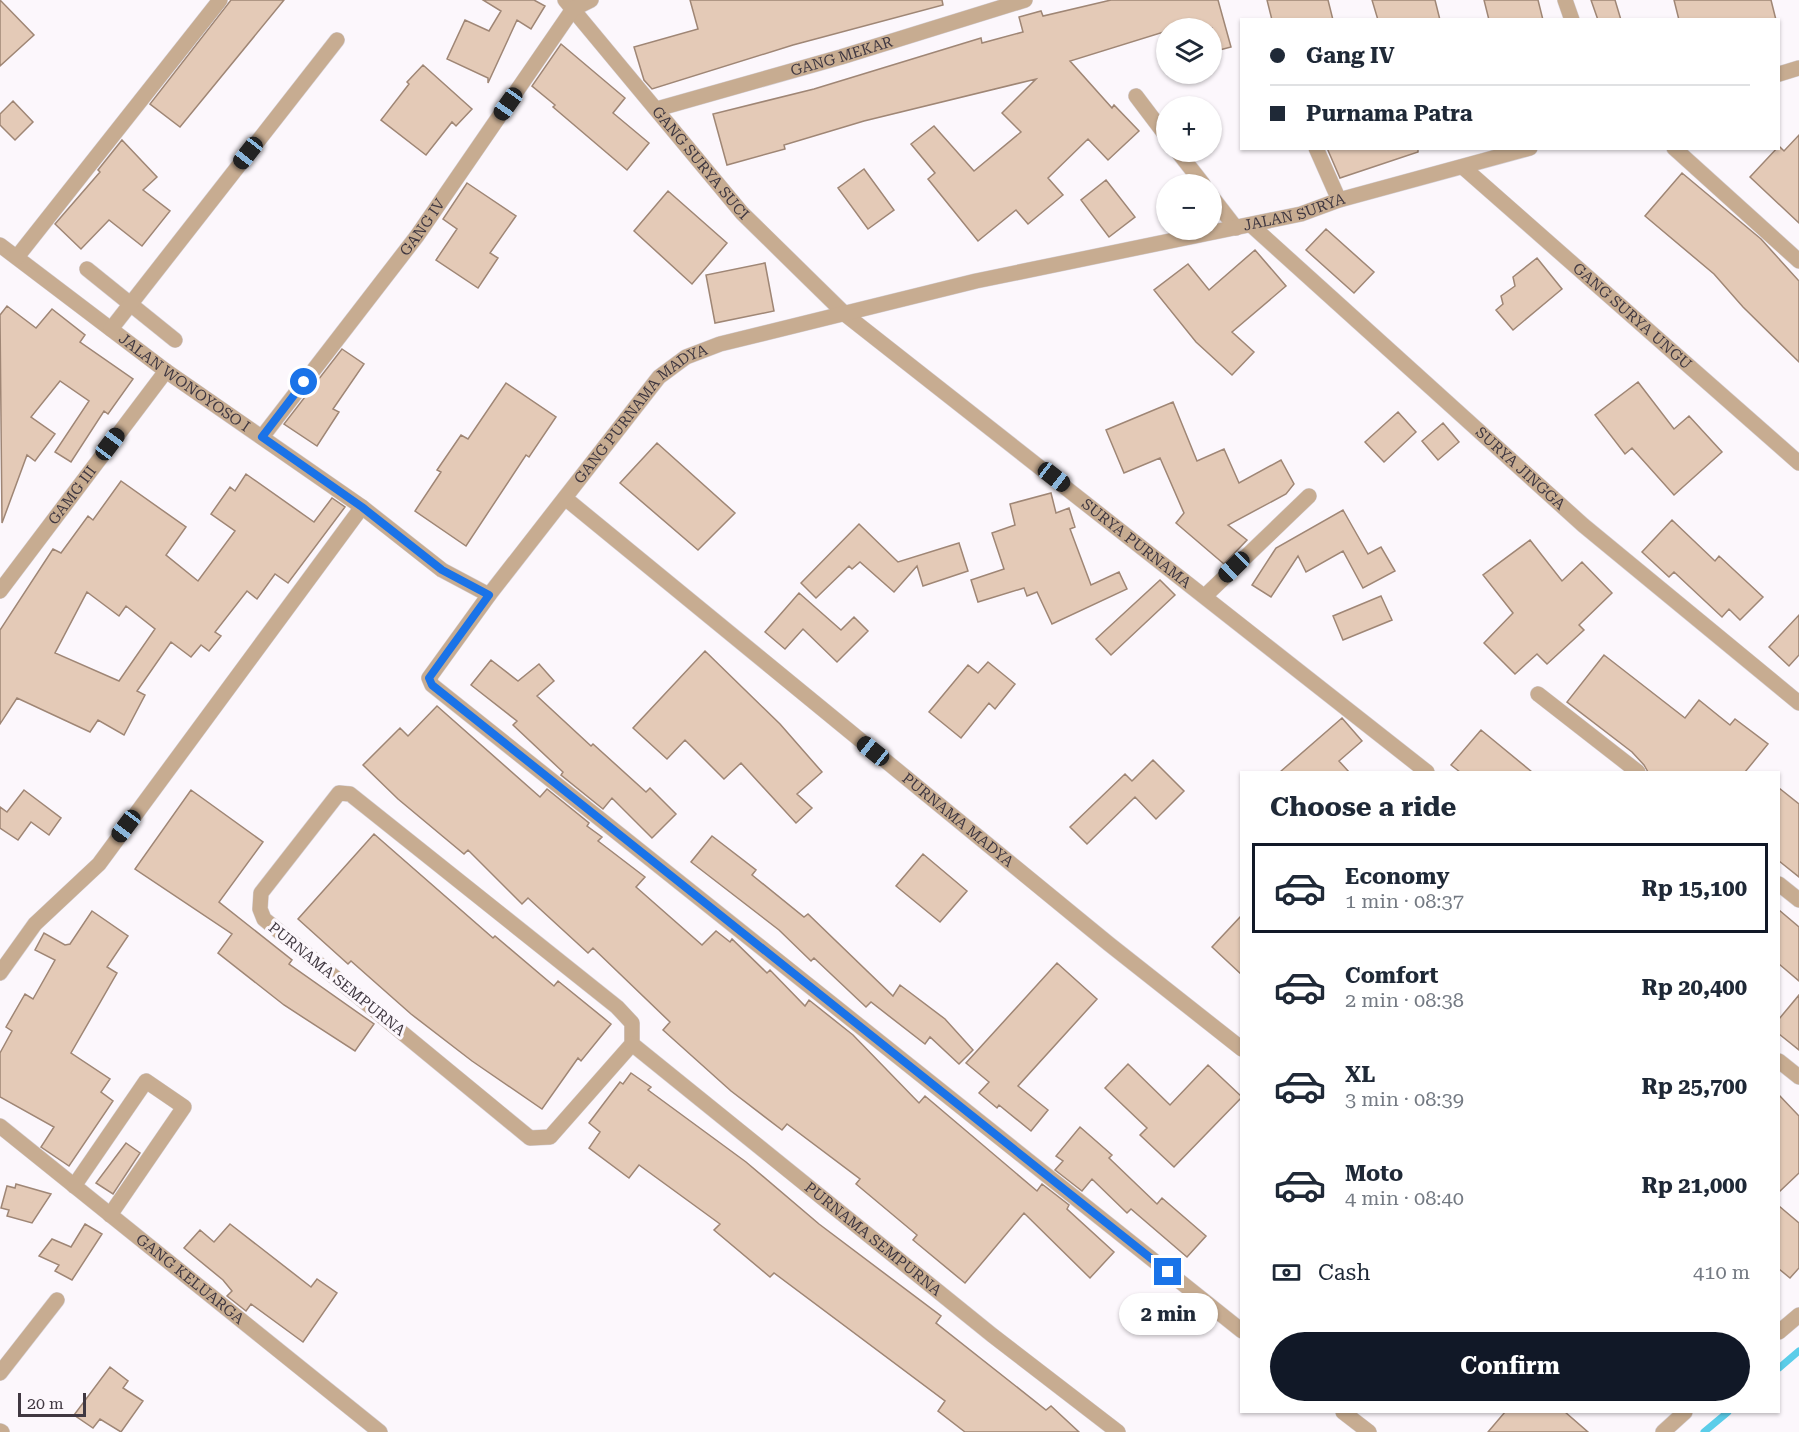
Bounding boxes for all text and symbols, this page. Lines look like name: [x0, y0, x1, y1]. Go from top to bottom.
map controls: [1156, 18, 1222, 240]
button: layers: [1156, 18, 1222, 84]
street label: GANG MEKAR: [788, 32, 895, 80]
text: Gang IV: [1306, 43, 1395, 68]
car: [490, 84, 526, 124]
button: +: [1156, 96, 1222, 162]
text: Purnama Patra: [1306, 101, 1473, 126]
street label: GANG SURYA SUCI: [648, 103, 753, 224]
car: [230, 133, 266, 173]
button: −: [1156, 174, 1222, 240]
street label: JALAN SURYA: [1242, 190, 1348, 235]
street label: GANG IV: [396, 195, 449, 259]
street label: GANG SURYA UNGU: [1569, 259, 1695, 373]
street label: JALAN WONOYOSO I: [115, 329, 253, 435]
street label: GANG PURNAMA MADYA: [570, 341, 710, 487]
route start: [290, 368, 317, 395]
street label: SURYA JINGGA: [1472, 423, 1569, 514]
car: [92, 424, 128, 464]
car: [1034, 459, 1074, 495]
street label: GAMG III: [44, 462, 100, 528]
street label: SURYA PURNAMA: [1078, 495, 1195, 592]
car: [1215, 548, 1253, 586]
car: [853, 733, 893, 769]
street label: PURNAMA MADYA: [898, 769, 1018, 871]
text: Choose a ride: [1270, 791, 1456, 823]
car: [108, 806, 144, 846]
icon: car: [1273, 861, 1327, 915]
text: Economy: [1345, 864, 1449, 889]
text: Rp 15,100: [1642, 876, 1747, 901]
text: 1 min · 08:37: [1345, 889, 1464, 913]
street label: PURNAMA SEMPURNA: [265, 918, 409, 1040]
icon: car: [1273, 960, 1327, 1014]
text: Comfort: [1345, 963, 1438, 988]
text: Rp 20,400: [1642, 975, 1747, 1000]
text: 2 min · 08:38: [1345, 988, 1464, 1012]
icon: car: [1273, 1059, 1327, 1113]
text: XL: [1345, 1062, 1375, 1087]
text: Rp 25,700: [1642, 1074, 1747, 1099]
text: 3 min · 08:39: [1345, 1087, 1464, 1111]
icon: car: [1273, 1158, 1327, 1212]
text: Moto: [1345, 1161, 1403, 1186]
text: Rp 21,000: [1642, 1173, 1747, 1198]
street label: PURNAMA SEMPURNA: [801, 1178, 946, 1300]
text: 4 min · 08:40: [1345, 1186, 1464, 1210]
street label: GANG KELUARGA: [132, 1230, 248, 1328]
icon: cash: [1270, 1256, 1303, 1289]
route end: [1154, 1258, 1181, 1285]
text: Cash: [1318, 1260, 1370, 1285]
text: 410 m: [1693, 1260, 1750, 1284]
callout: 2 min: [1118, 1293, 1218, 1335]
text: 2 min: [1141, 1302, 1196, 1326]
button: Confirm: [1270, 1332, 1750, 1401]
scale bar: [18, 1390, 86, 1418]
text: 20 m: [27, 1394, 64, 1413]

